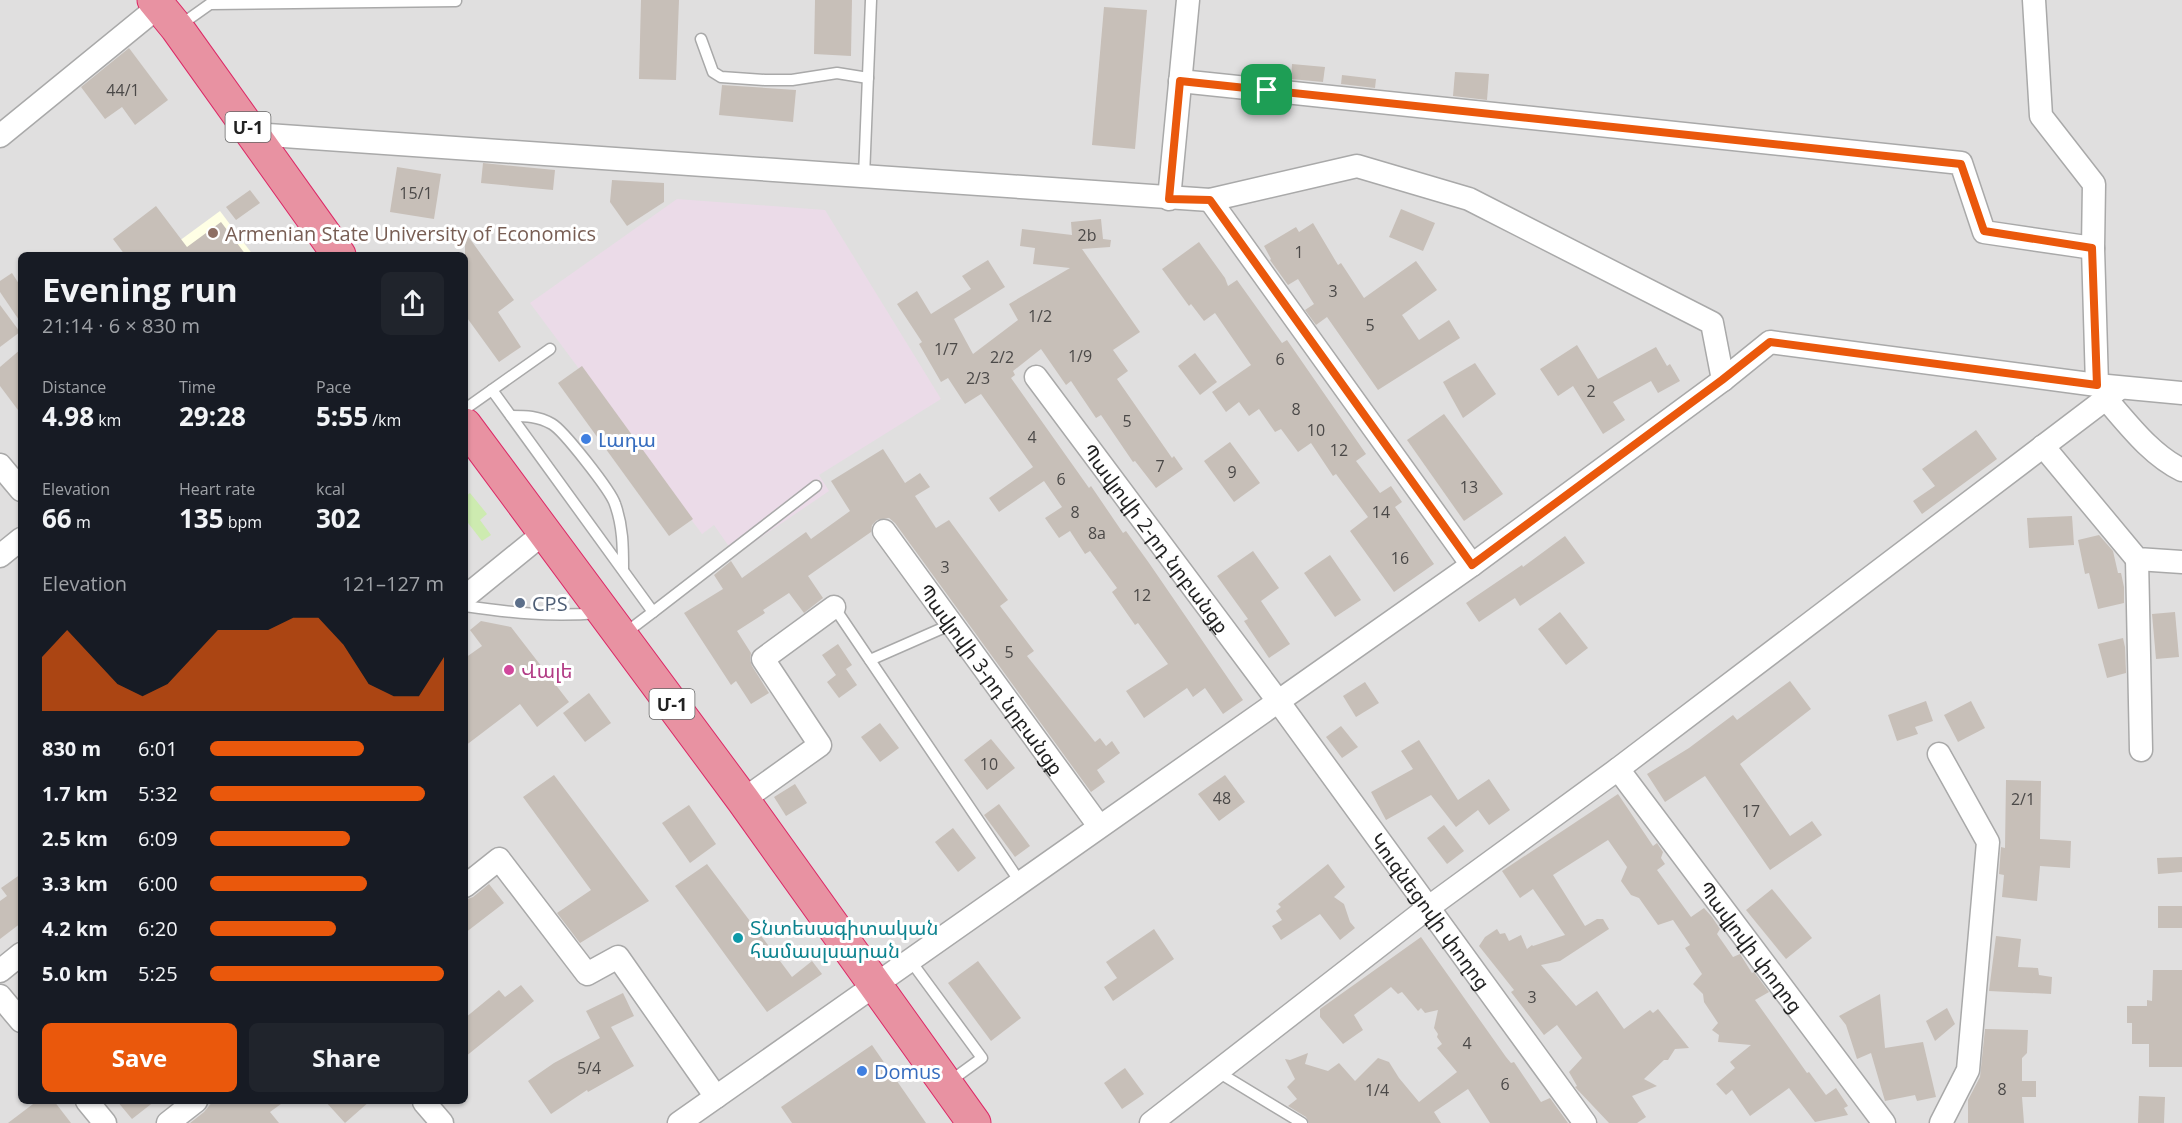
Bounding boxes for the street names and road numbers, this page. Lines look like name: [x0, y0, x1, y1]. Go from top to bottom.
road number: Մ-1: [226, 112, 270, 142]
street label: Պավլովի 2-րդ նրբանցք: [1077, 438, 1236, 638]
street label: Պավլովի 3-րդ նրբանցք: [913, 578, 1070, 780]
road number: Մ-1: [650, 689, 694, 719]
street label: Կուզնեցովի փողոց: [1365, 827, 1497, 995]
street label: Պավլովի փողոց: [1693, 875, 1810, 1018]

